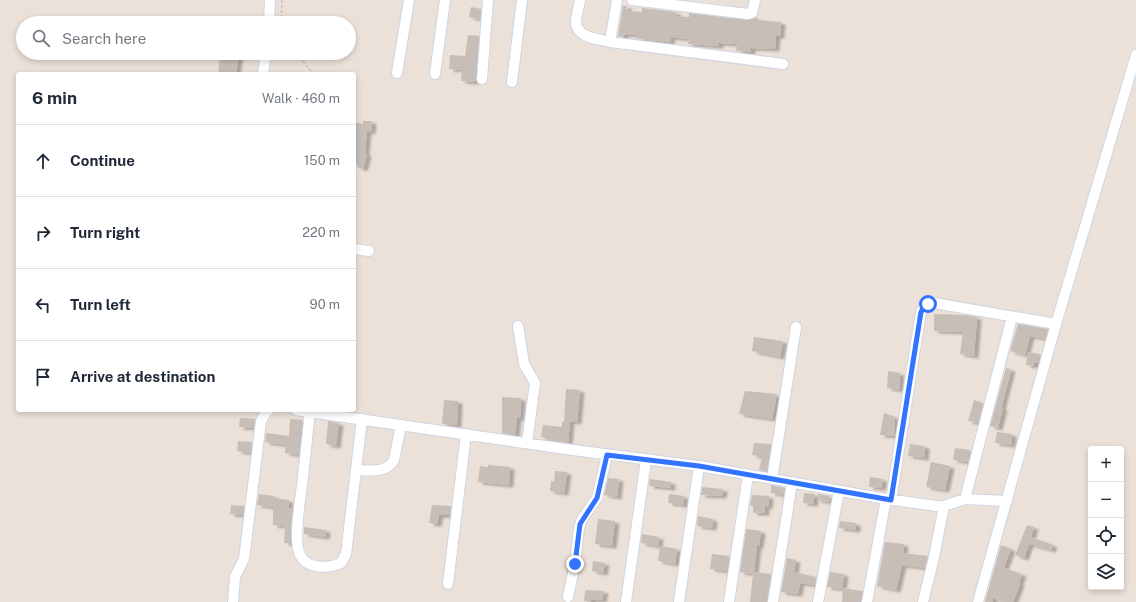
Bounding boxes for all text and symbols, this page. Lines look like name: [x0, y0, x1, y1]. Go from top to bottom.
search box: [16, 16, 356, 60]
icon: search: [30, 27, 52, 49]
text: Search here: [62, 30, 146, 47]
text: 6 min: [32, 88, 77, 108]
text: Walk · 460 m: [262, 91, 340, 106]
icon: ahead: [32, 150, 54, 172]
text: Continue: [70, 152, 135, 169]
text: 150 m: [304, 153, 340, 168]
icon: right: [32, 222, 54, 244]
text: Turn right: [70, 224, 140, 241]
text: 220 m: [302, 225, 340, 240]
icon: left: [32, 294, 54, 316]
route start: [919, 295, 937, 313]
text: Turn left: [70, 296, 131, 313]
text: 90 m: [310, 297, 340, 312]
icon: arrive: [32, 366, 54, 388]
text: Arrive at destination: [70, 368, 215, 385]
map controls: [1088, 446, 1124, 590]
button: +: [1088, 446, 1124, 482]
button: −: [1088, 482, 1124, 518]
button: locate: [1088, 518, 1124, 554]
button: layers: [1088, 554, 1124, 590]
route end: [566, 555, 584, 573]

